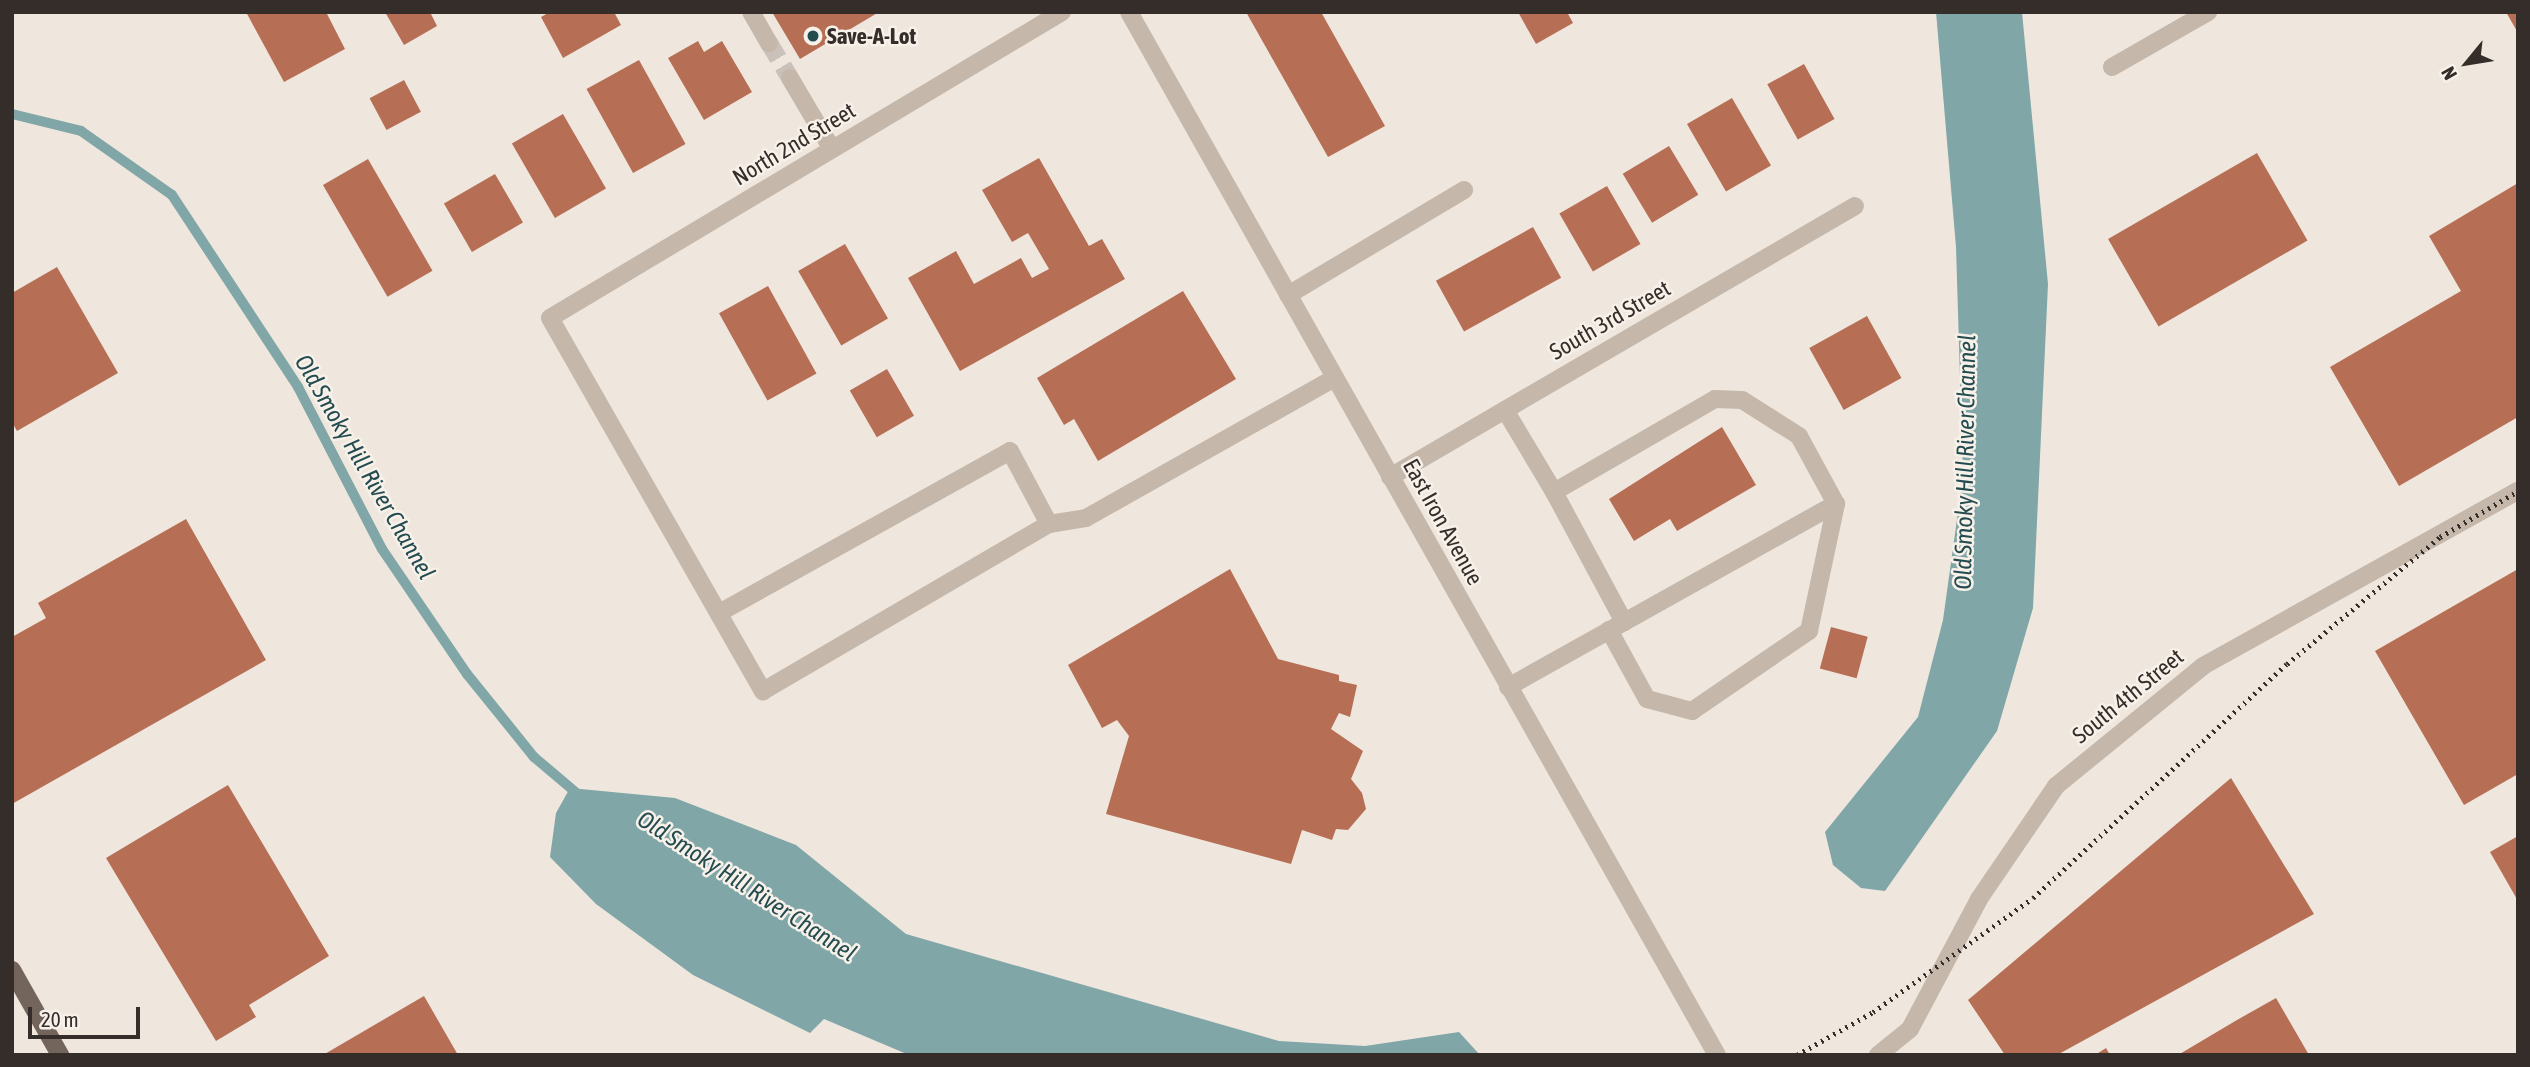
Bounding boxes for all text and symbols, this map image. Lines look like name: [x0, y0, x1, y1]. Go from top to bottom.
place label: Save-A-Lot: [827, 22, 916, 50]
marker: Save-A-Lot: [805, 28, 821, 44]
north arrow: [2432, 28, 2502, 98]
text: N: [2436, 63, 2461, 84]
street label: North 2nd Street: [728, 97, 860, 191]
street label: South 3rd Street: [1545, 274, 1675, 366]
water label: Old Smoky Hill River Channel: [1948, 334, 1982, 590]
water label: Old Smoky Hill River Channel: [289, 349, 441, 585]
street label: East Iron Avenue: [1397, 454, 1489, 590]
street label: South 4th Street: [2067, 643, 2189, 749]
water label: Old Smoky Hill River Channel: [632, 804, 862, 968]
scale bar: [32, 993, 144, 1038]
text: 20 m: [41, 1007, 79, 1031]

